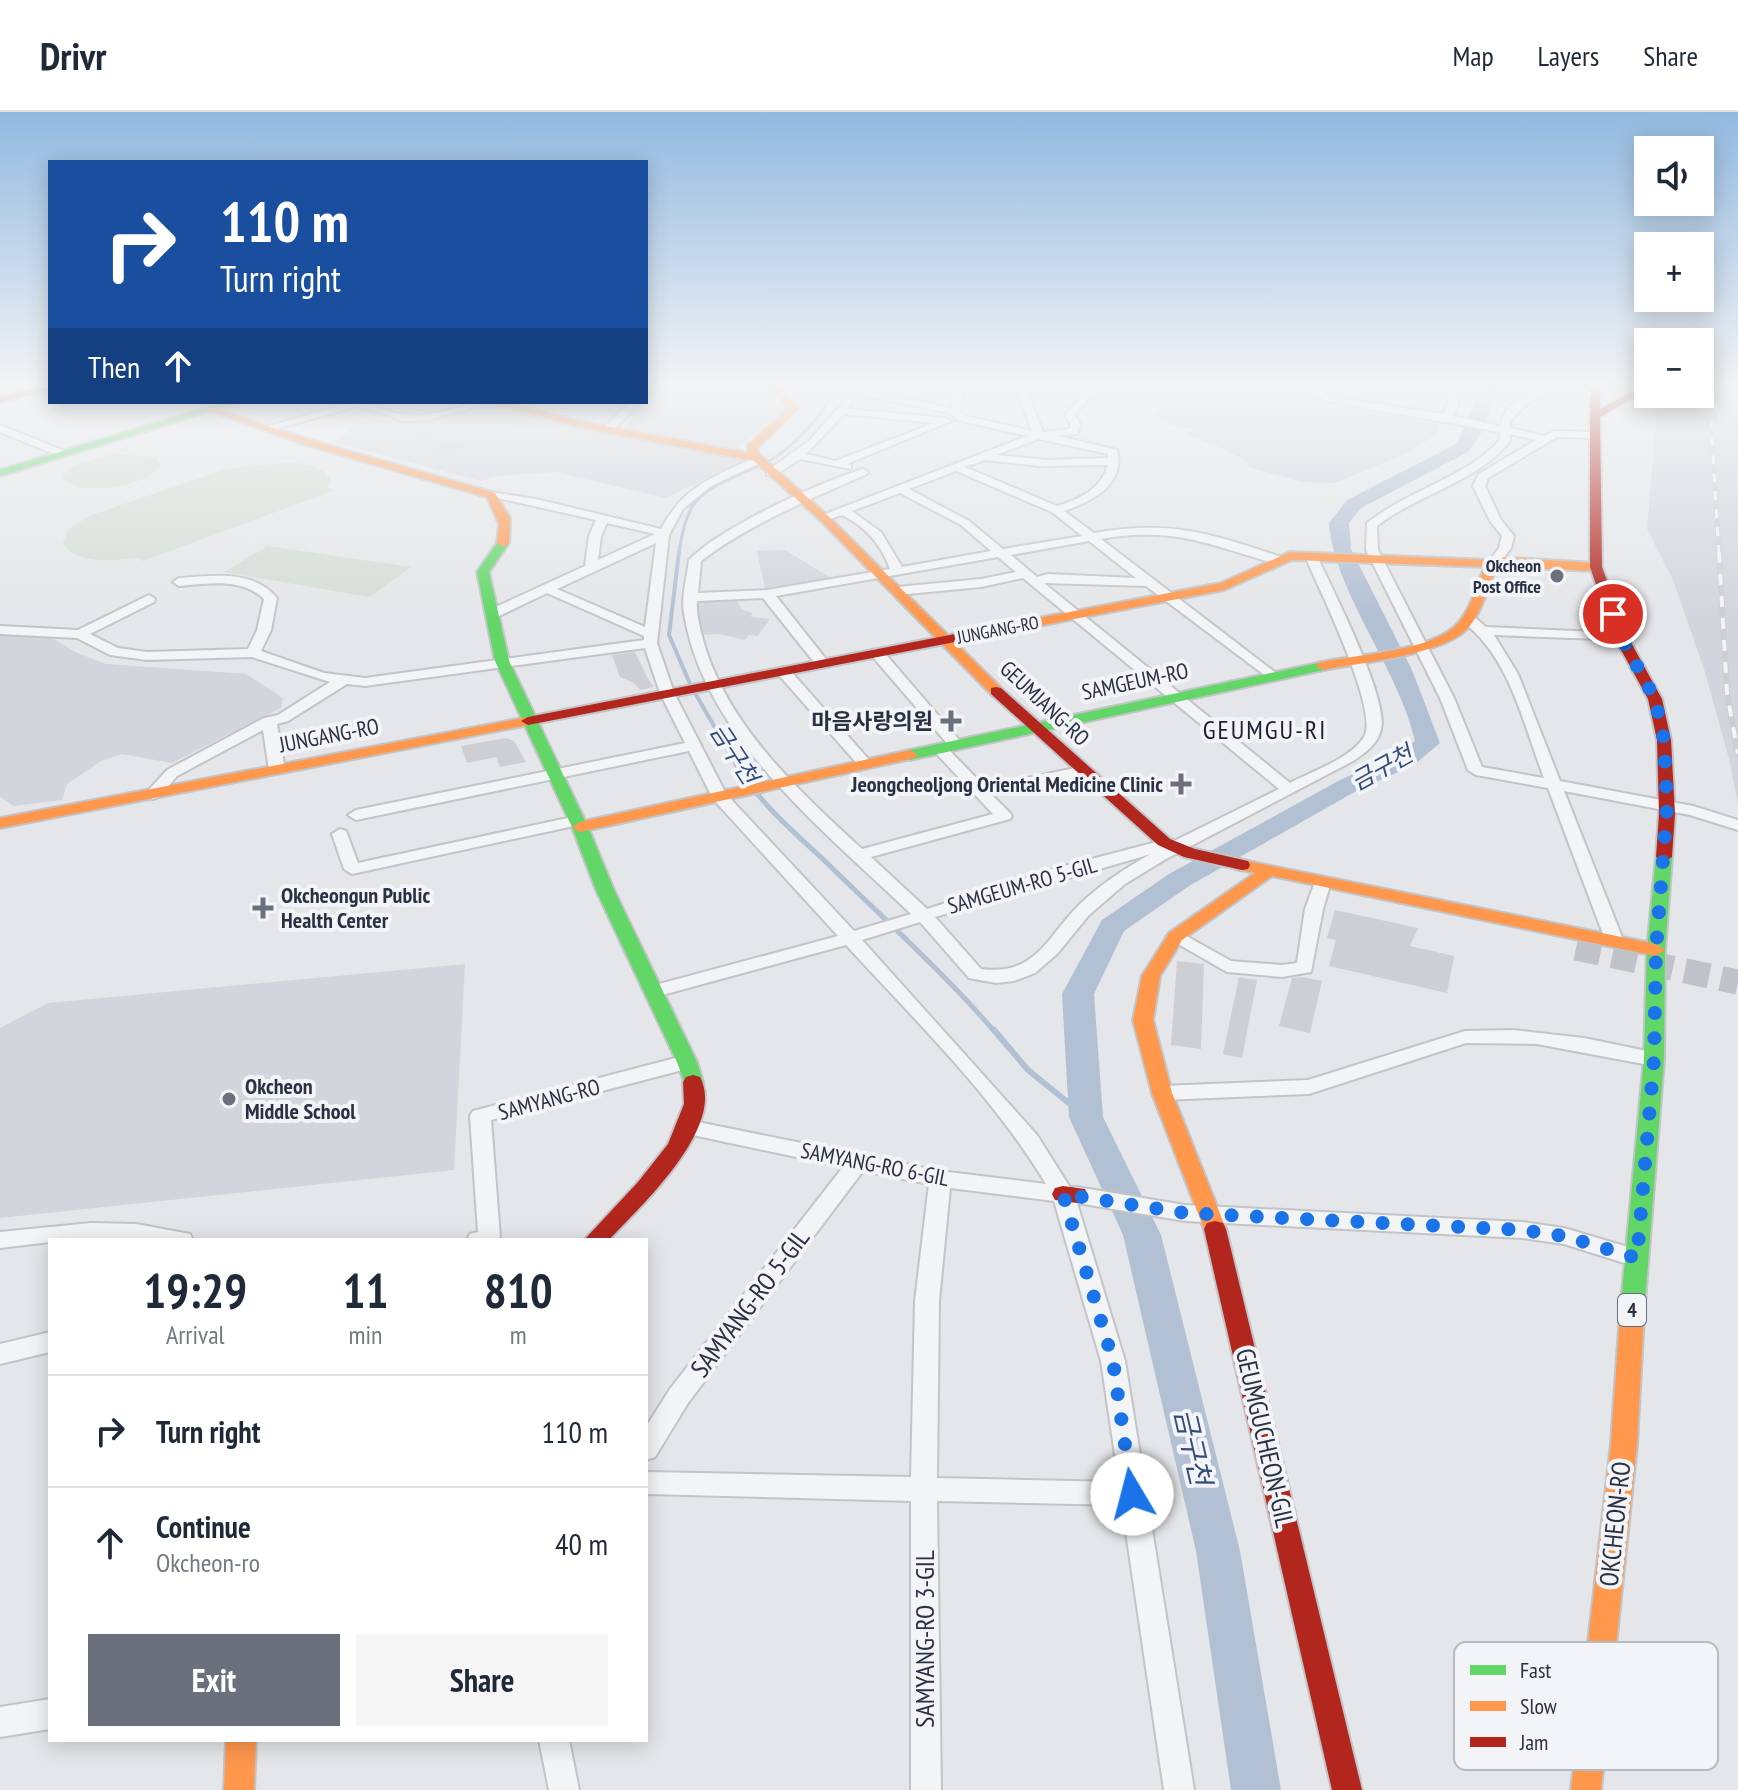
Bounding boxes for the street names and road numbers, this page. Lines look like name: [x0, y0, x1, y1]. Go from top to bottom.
street label: JUNGANG-RO: [954, 610, 1041, 649]
street label: GEUMJANG-RO: [994, 654, 1096, 752]
street label: SAMGEUM-RO: [1079, 656, 1191, 706]
street label: JUNGANG-RO: [276, 712, 381, 759]
street label: SAMGEUM-RO 5-GIL: [944, 850, 1100, 920]
street label: SAMYANG-RO: [495, 1072, 603, 1126]
street label: SAMYANG-RO 6-GIL: [799, 1136, 951, 1192]
street label: SAMYANG-RO 5-GIL: [683, 1222, 816, 1383]
road number: 4: [1618, 1294, 1646, 1326]
street label: GEUMGUCHEON-GIL: [1229, 1345, 1302, 1531]
street label: OKCHEON-RO: [1592, 1460, 1637, 1588]
street label: SAMYANG-RO 3-GIL: [908, 1550, 941, 1728]

